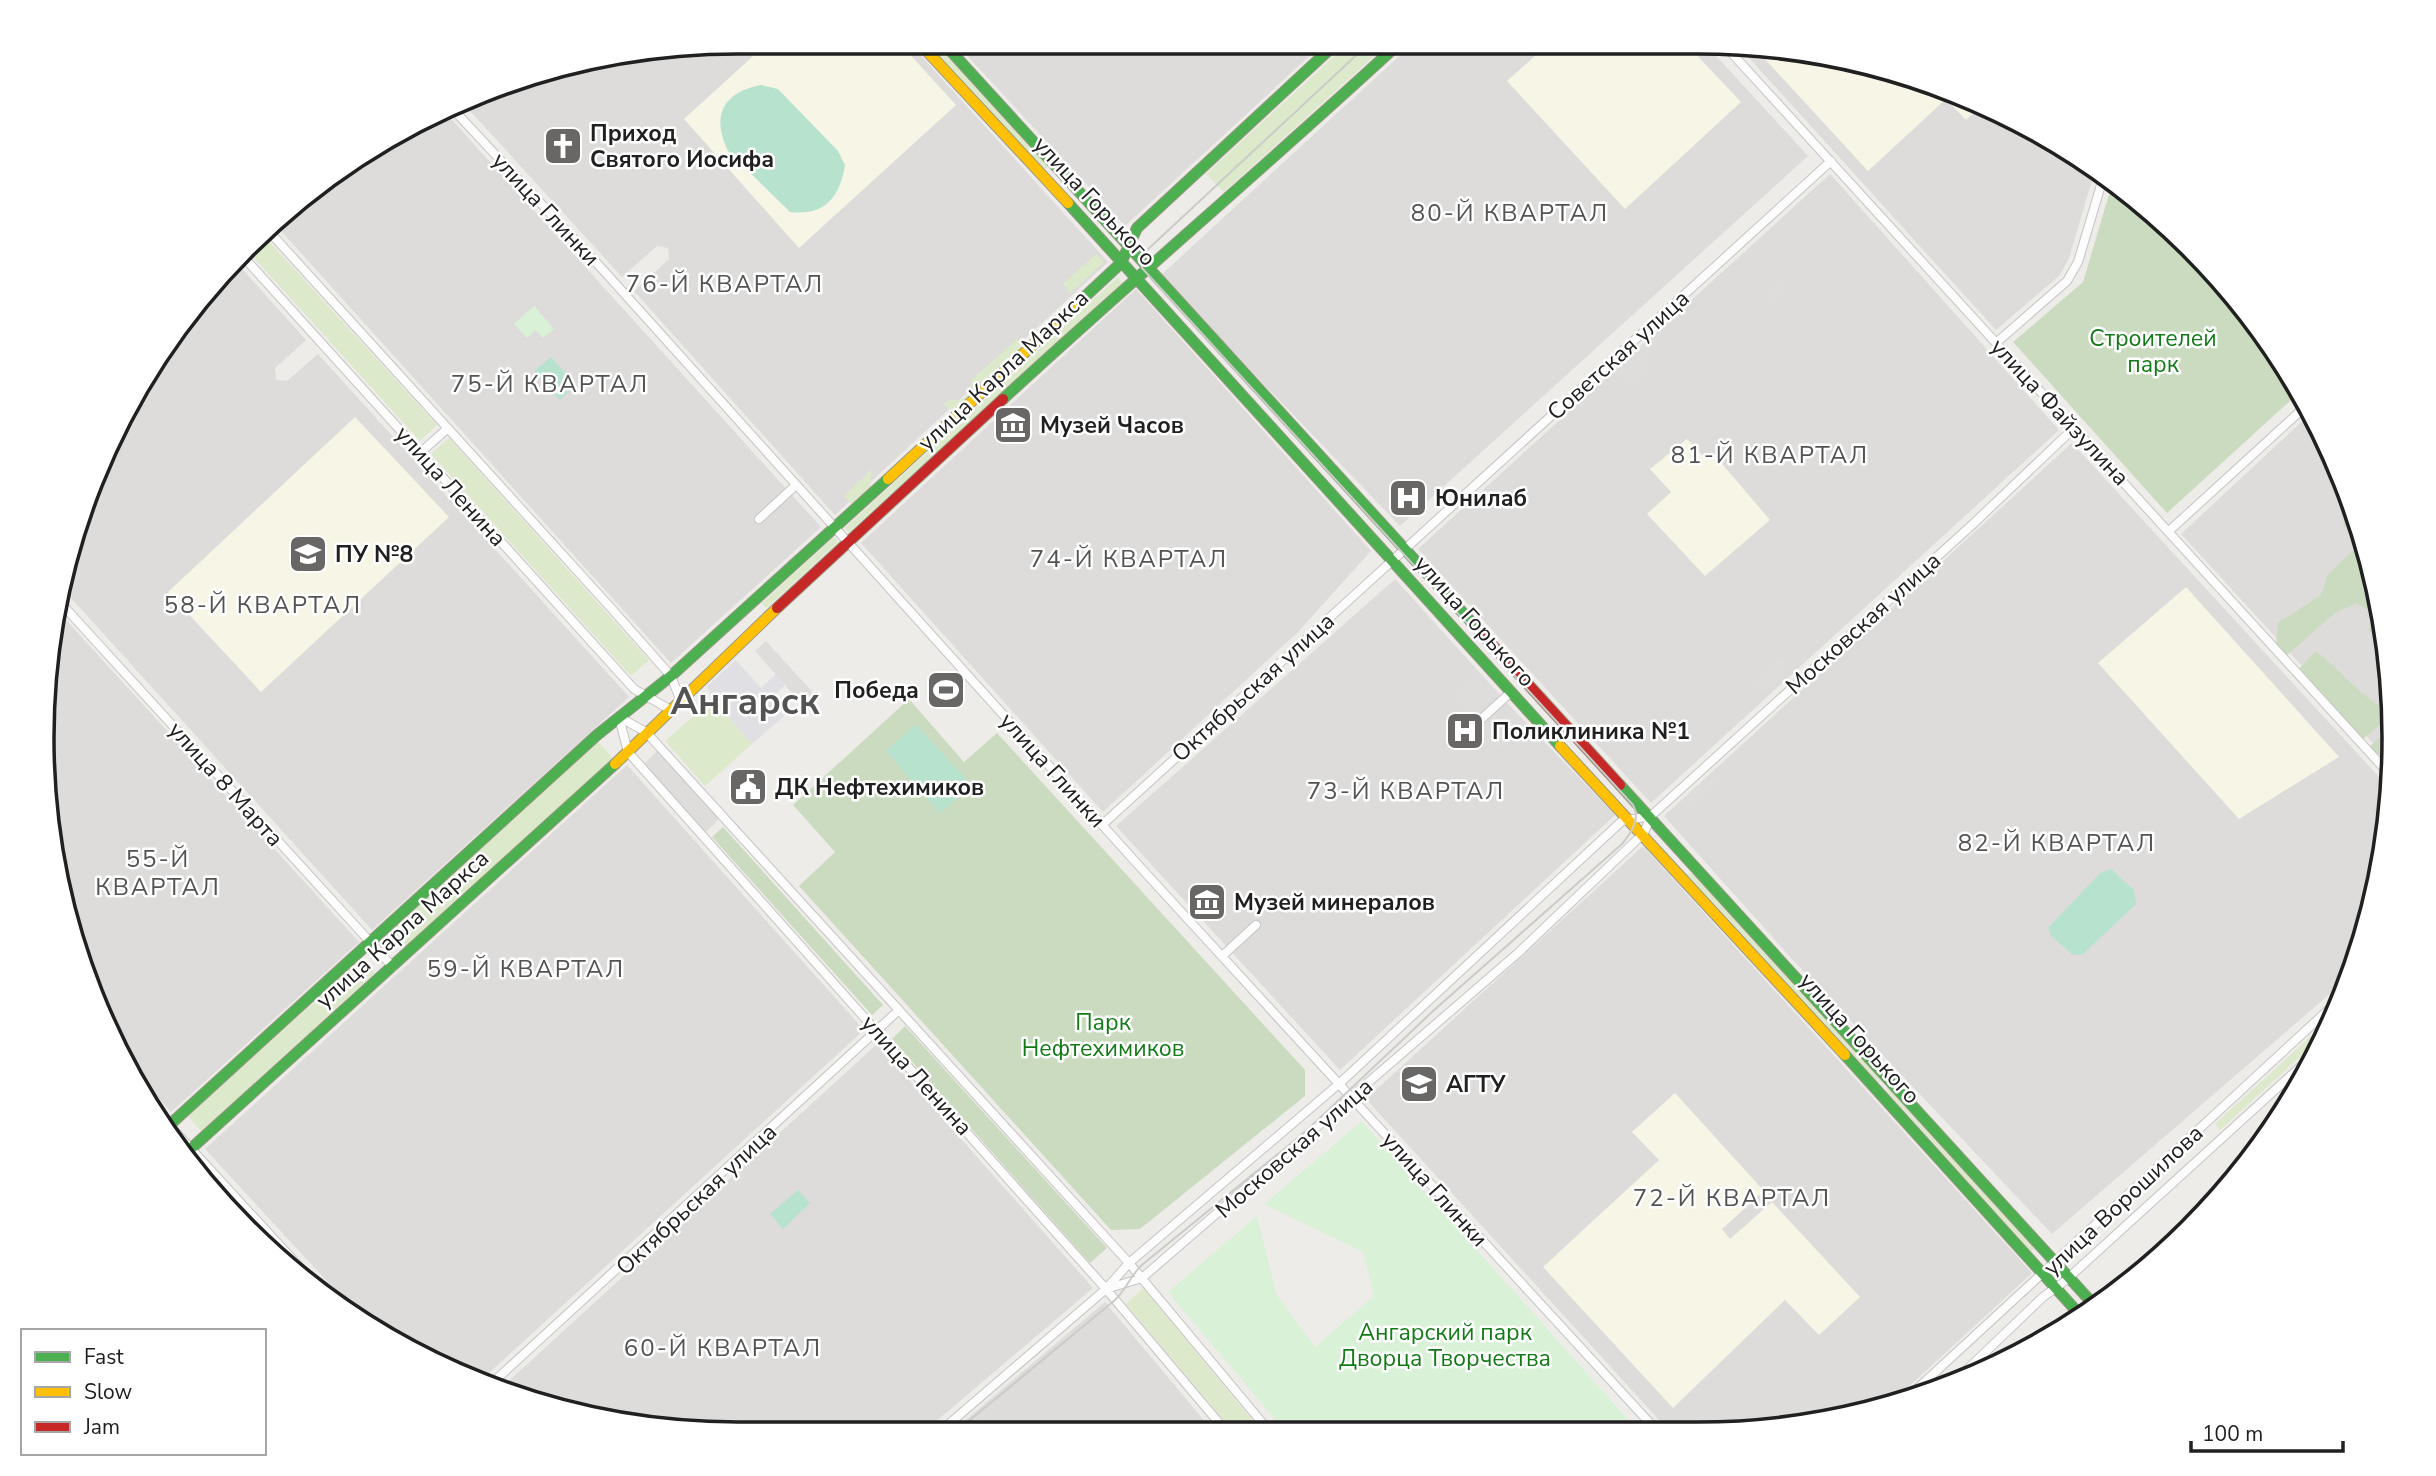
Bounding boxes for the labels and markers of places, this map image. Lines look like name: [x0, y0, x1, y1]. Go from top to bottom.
place label: Приход Святого Иосифа: [590, 118, 774, 175]
church icon: Приход Святого Иосифа: [542, 125, 584, 167]
museum icon: Музей Часов: [992, 404, 1034, 446]
place label: Музей Часов: [1040, 410, 1184, 441]
hospital icon: Юнилаб: [1387, 477, 1429, 519]
place label: Юнилаб: [1435, 483, 1527, 514]
school or university icon: ПУ №8: [287, 533, 329, 575]
place label: ПУ №8: [335, 539, 413, 570]
sports icon: Победа: [925, 669, 967, 711]
place label: Победа: [834, 675, 919, 706]
hospital icon: Поликлиника №1: [1444, 710, 1486, 752]
place label: Поликлиника №1: [1492, 716, 1690, 747]
public building icon: ДК Нефтехимиков: [727, 766, 769, 808]
place label: ДК Нефтехимиков: [775, 772, 984, 803]
museum icon: Музей минералов: [1186, 881, 1228, 923]
place label: Музей минералов: [1234, 887, 1435, 918]
school or university icon: АГТУ: [1398, 1063, 1440, 1105]
place label: АГТУ: [1446, 1069, 1506, 1100]

